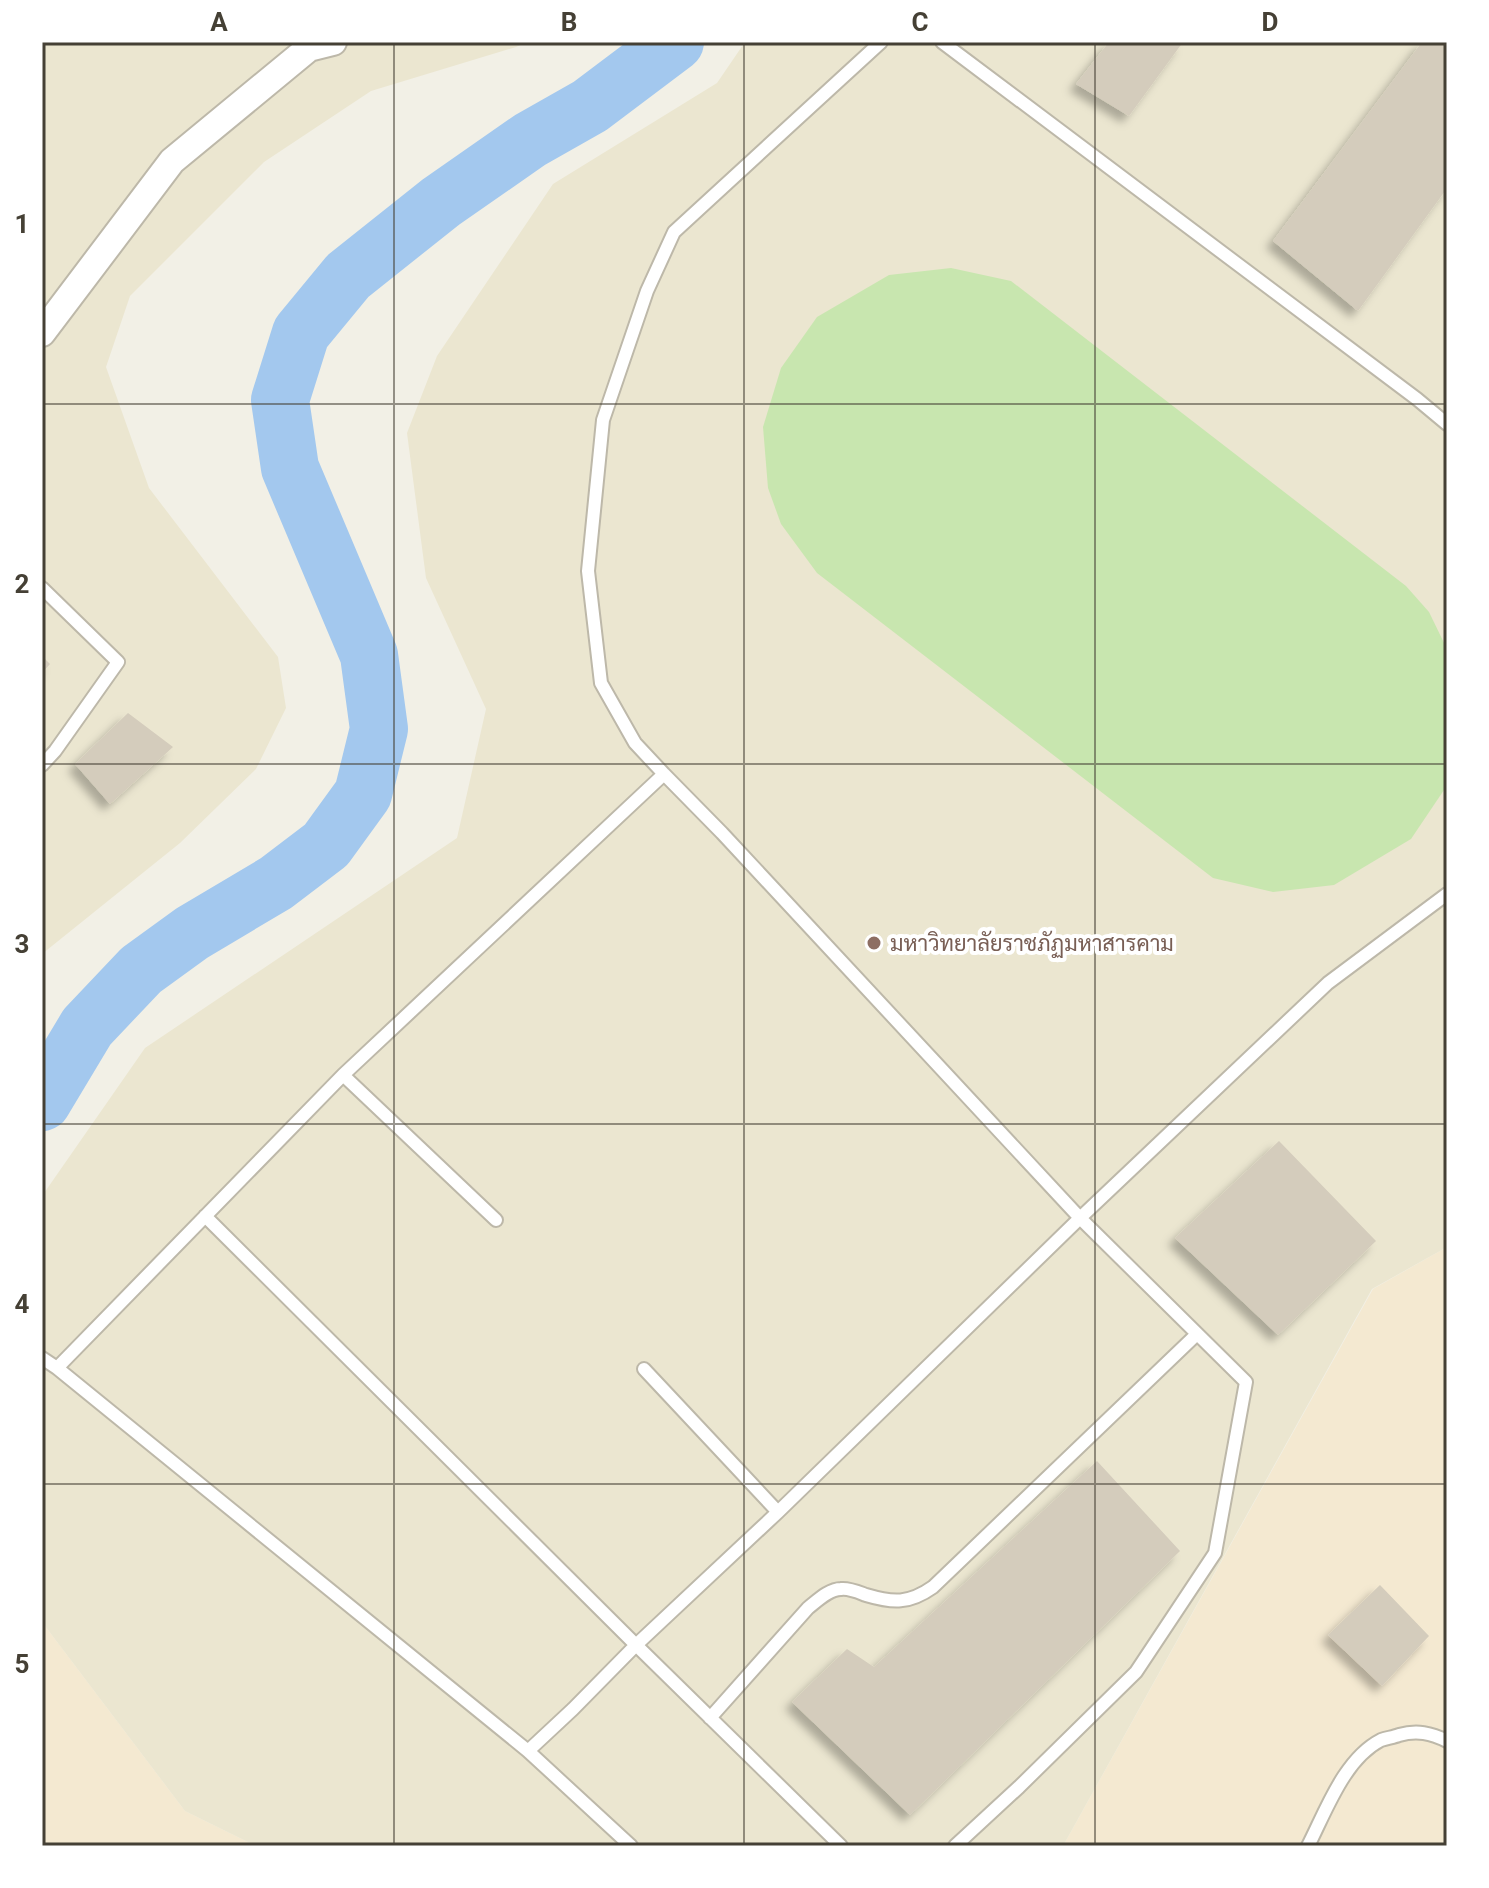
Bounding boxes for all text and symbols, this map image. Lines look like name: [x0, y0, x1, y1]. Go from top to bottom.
text: A: [210, 7, 228, 37]
text: B: [561, 7, 577, 37]
text: C: [911, 7, 929, 37]
text: D: [1262, 7, 1278, 37]
text: 1: [15, 209, 29, 239]
text: 2: [15, 569, 29, 599]
text: 3: [15, 929, 29, 959]
place label: มหาวิทยาลัยราชภัฏมหาสารคาม: [890, 930, 1174, 959]
marker: มหาวิทยาลัยราชภัฏมหาสารคาม: [865, 934, 883, 952]
text: 4: [15, 1289, 30, 1319]
text: 5: [15, 1649, 29, 1679]

